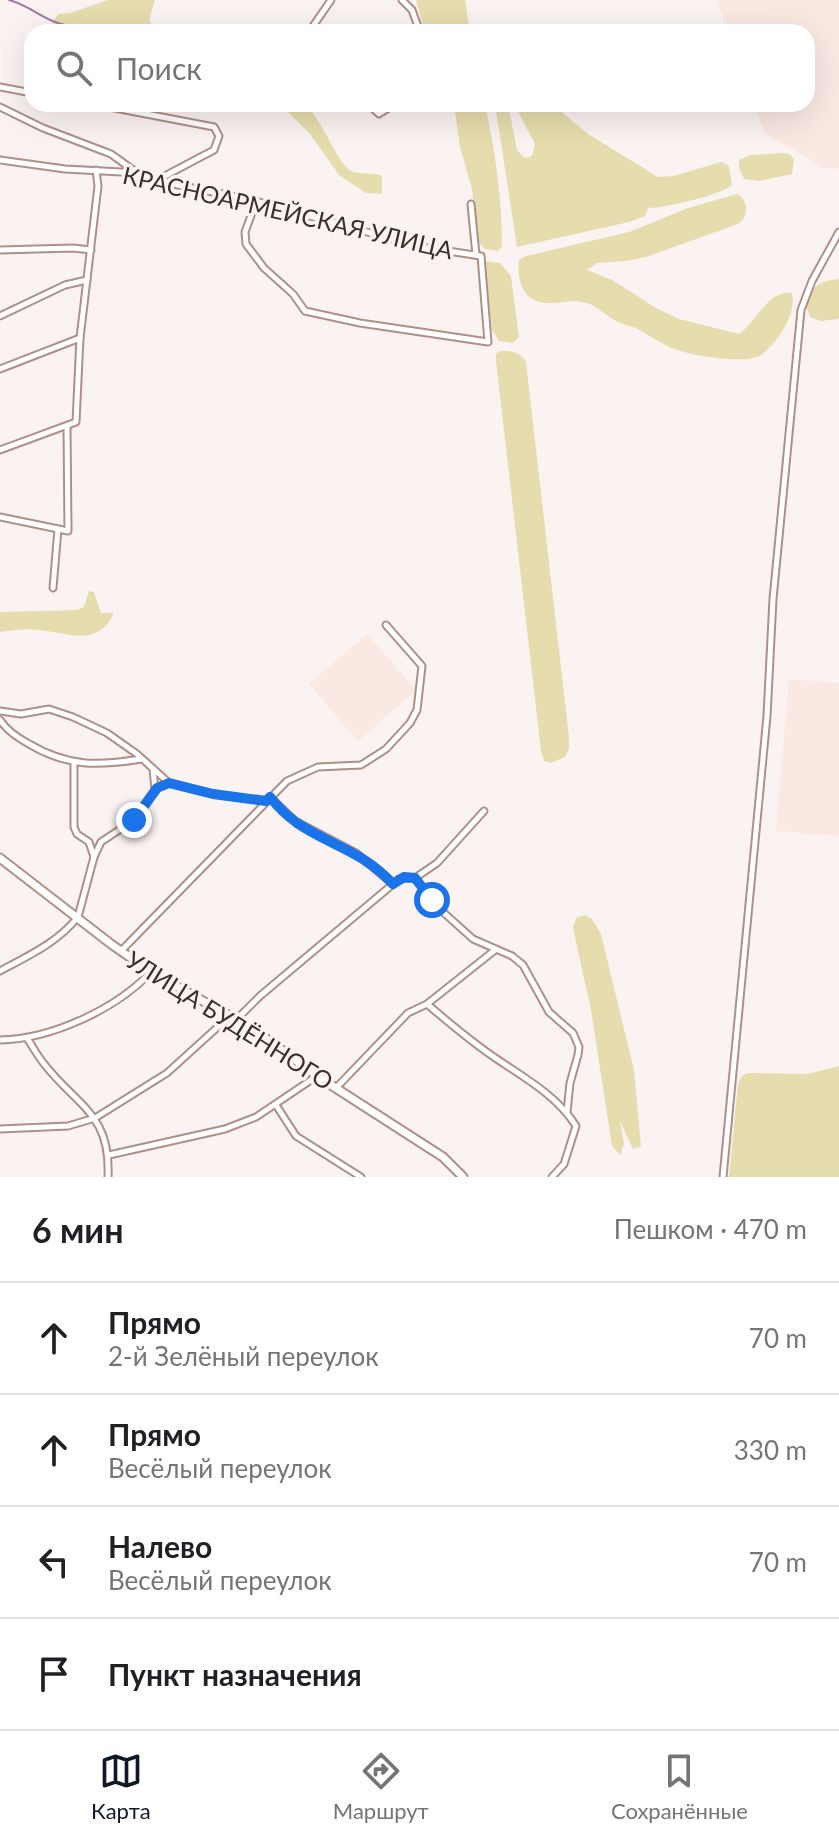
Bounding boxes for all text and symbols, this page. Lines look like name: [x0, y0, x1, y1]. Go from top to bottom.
search box: [24, 24, 815, 112]
icon: search: [52, 46, 96, 90]
text: Поиск: [116, 50, 202, 86]
street label: КРАСНОАРМЕЙСКАЯ УЛИЦА: [120, 160, 457, 264]
route end: [116, 802, 152, 838]
route start: [414, 882, 450, 918]
street label: УЛИЦА БУДЁННОГО: [121, 944, 339, 1096]
text: 6 мин: [32, 1209, 124, 1250]
text: Пешком · 470 m: [614, 1213, 807, 1245]
text: Прямо: [108, 1304, 201, 1340]
icon: ahead: [32, 1316, 76, 1360]
text: 70 m: [749, 1322, 807, 1354]
text: 2-й Зелёный переулок: [108, 1340, 379, 1372]
text: Прямо: [108, 1416, 201, 1452]
icon: ahead: [32, 1428, 76, 1472]
text: 330 m: [734, 1434, 807, 1466]
text: Весёлый переулок: [108, 1452, 332, 1484]
text: Налево: [108, 1528, 212, 1564]
icon: left: [32, 1540, 76, 1584]
text: 70 m: [749, 1546, 807, 1578]
text: Весёлый переулок: [108, 1564, 332, 1596]
icon: arrive: [32, 1652, 76, 1696]
text: Пункт назначения: [108, 1656, 362, 1692]
tab: Карта: [91, 1749, 151, 1824]
tab: Маршрут: [333, 1749, 429, 1824]
tab: Сохранённые: [611, 1749, 748, 1824]

